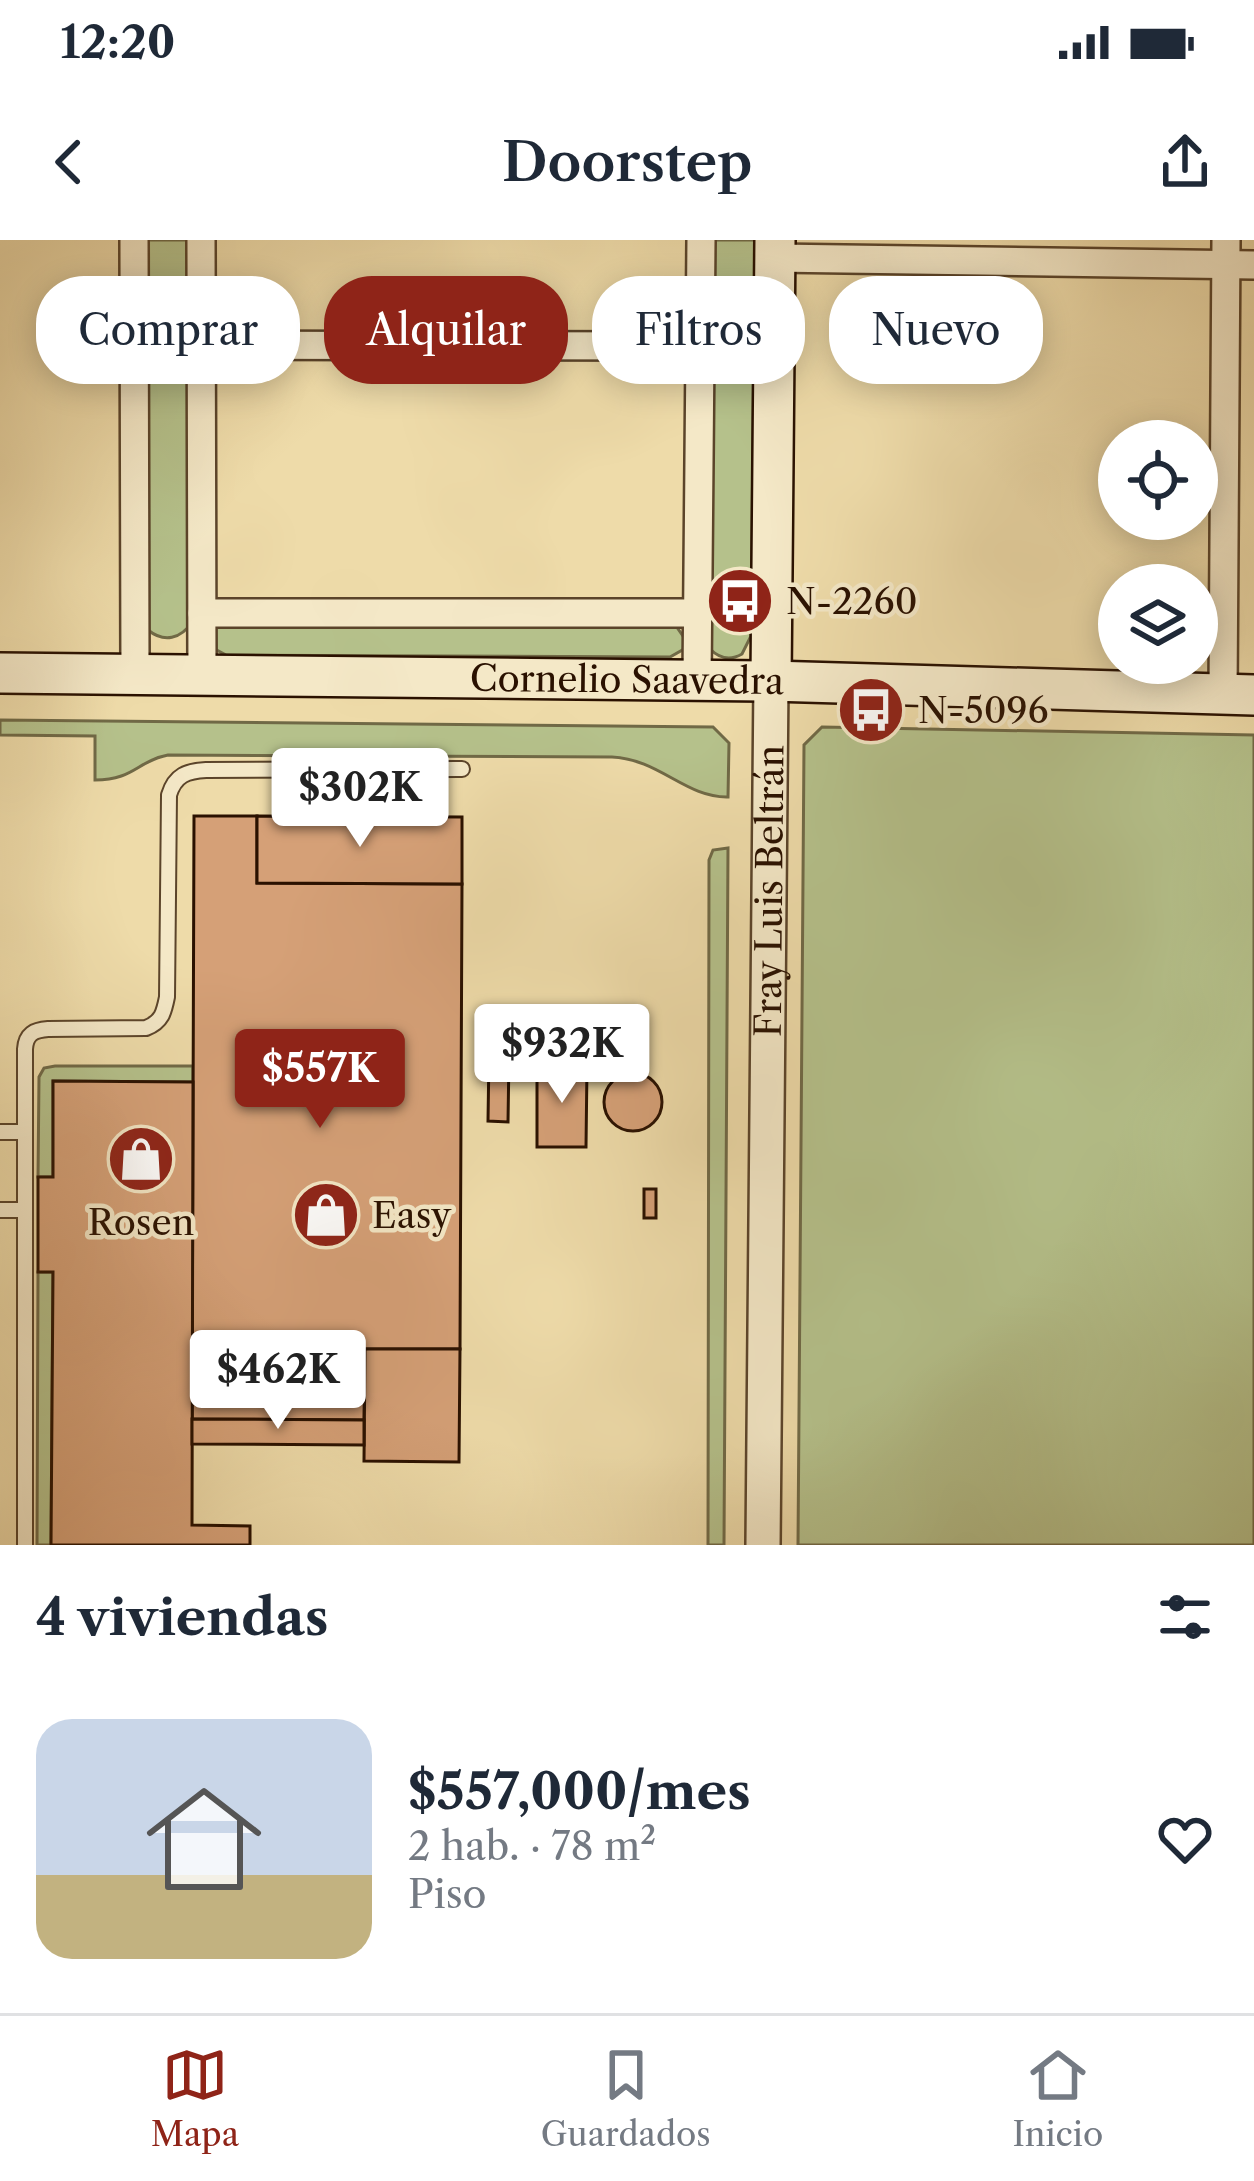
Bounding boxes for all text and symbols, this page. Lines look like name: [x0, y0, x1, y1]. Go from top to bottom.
text: 12:20: [60, 14, 175, 70]
icon: back: [36, 129, 102, 195]
text: Doorstep: [502, 129, 752, 195]
icon: share: [1152, 129, 1218, 195]
chip: Comprar: [36, 276, 300, 384]
chip: Alquilar: [324, 276, 568, 384]
chip: Filtros: [592, 276, 805, 384]
chip: Nuevo: [829, 276, 1043, 384]
map controls: [1098, 420, 1218, 684]
button: locate: [1098, 420, 1218, 540]
button: layers: [1098, 564, 1218, 684]
bus stop icon: N-2260: [705, 566, 775, 636]
place label: N-2260: [786, 579, 917, 623]
street label: Cornelio Saavedra: [470, 656, 785, 703]
bus stop icon: N-5096: [836, 675, 906, 745]
place label: N-5096: [918, 688, 1049, 732]
street label: Fray Luis Beltrán: [746, 745, 792, 1037]
pin: $302K: [276, 748, 444, 850]
text: $302K: [299, 763, 421, 811]
pin: $932K: [478, 1004, 646, 1106]
text: $932K: [501, 1019, 623, 1067]
pin: $557K: [236, 1029, 404, 1131]
text: $557K: [262, 1044, 378, 1092]
shop icon: Rosen: [106, 1124, 176, 1194]
shop icon: Easy: [291, 1180, 361, 1250]
place label: Easy: [372, 1193, 452, 1237]
place label: Rosen: [88, 1200, 194, 1244]
pin: $462K: [194, 1330, 362, 1432]
text: $462K: [217, 1345, 339, 1393]
icon: filters: [1152, 1584, 1218, 1650]
text: 4 viviendas: [36, 1586, 328, 1648]
text: $557,000/mes: [408, 1760, 751, 1822]
icon: home: [132, 1767, 276, 1911]
icon: heart: [1152, 1806, 1218, 1872]
text: 2 hab. · 78 m²: [408, 1822, 656, 1870]
text: Piso: [408, 1870, 487, 1918]
tab: Mapa: [151, 2042, 239, 2155]
tab: Guardados: [541, 2042, 711, 2155]
tab: Inicio: [1012, 2042, 1103, 2155]

